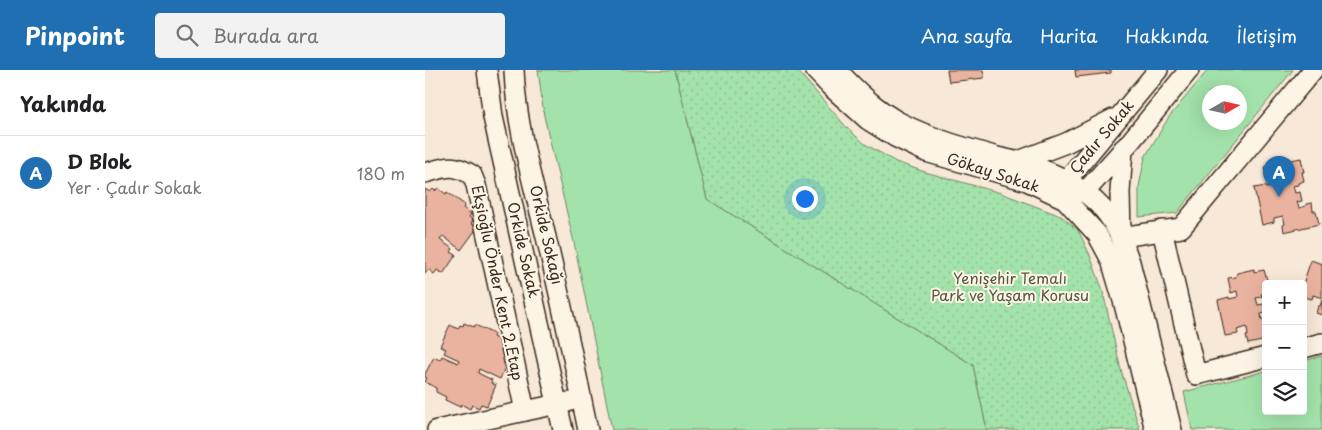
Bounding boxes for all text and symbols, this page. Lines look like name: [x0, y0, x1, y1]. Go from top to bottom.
search box: [155, 13, 505, 58]
text: Pinpoint: [25, 17, 125, 53]
icon: search: [173, 21, 201, 49]
text: Burada ara: [213, 21, 319, 49]
text: Ana sayfa: [921, 22, 1012, 49]
text: Harita: [1040, 22, 1097, 49]
text: Hakkında: [1125, 22, 1209, 49]
text: İletişim: [1237, 22, 1297, 49]
north arrow: [1202, 85, 1247, 130]
text: Yakında: [20, 87, 106, 119]
street label: Çadır Sokak: [1063, 94, 1139, 178]
street label: Gökay Sokak: [944, 146, 1043, 198]
text: D Blok: [67, 147, 132, 175]
pin: A: [1263, 156, 1295, 197]
text: A: [30, 161, 42, 185]
text: 180 m: [357, 161, 405, 185]
text: Yer · Çadır Sokak: [67, 175, 202, 199]
street label: Ekşioğlu Önder Kent 2.Etap: [467, 183, 530, 382]
street label: Orkide Sokağı: [525, 183, 570, 287]
your location: [792, 186, 818, 212]
street label: Orkide Sokak: [502, 200, 547, 300]
park label: Yenişehir Temalı Park ve Yaşam Korusu: [931, 266, 1089, 306]
map controls: [1262, 280, 1307, 415]
button: +: [1262, 280, 1307, 325]
button: −: [1262, 325, 1307, 370]
button: layers: [1262, 370, 1307, 415]

